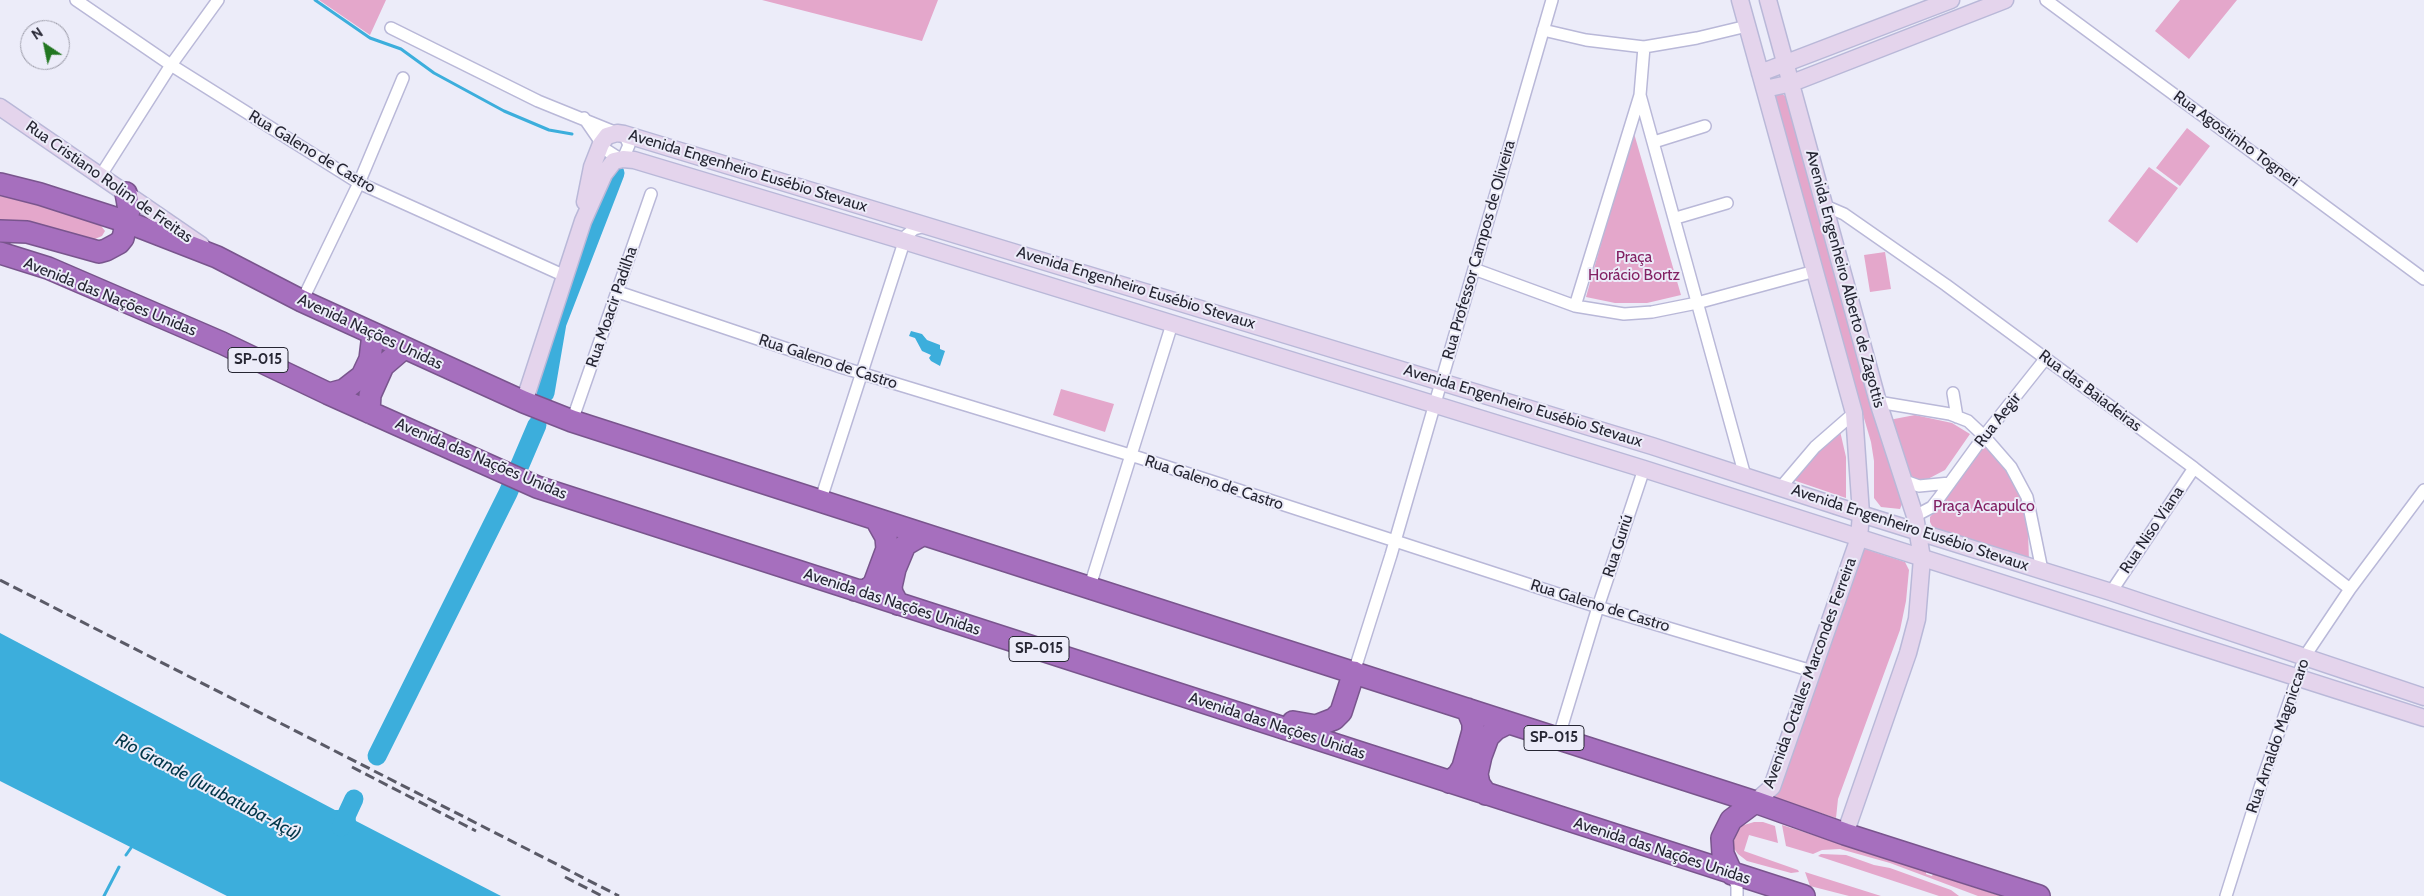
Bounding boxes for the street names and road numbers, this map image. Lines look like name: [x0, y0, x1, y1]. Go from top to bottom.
street label: Rua Agostinho Togneri: [2169, 87, 2303, 191]
street label: Rua Galeno de Castro: [245, 107, 379, 197]
street label: Rua Cristiano Rolim de Freitas: [22, 117, 196, 247]
street label: Avenida Engenheiro Eusébio Stevaux: [626, 126, 870, 216]
street label: Rua Professor Campos de Oliveira: [1438, 138, 1520, 362]
street label: Avenida Engenheiro Alberto de Zagottis: [1801, 148, 1889, 410]
street label: Avenida Engenheiro Eusébio Stevaux: [1014, 243, 1258, 333]
street label: Rua Moacir Padilha: [582, 244, 642, 370]
street label: Avenida das Nações Unidas: [21, 254, 199, 340]
street label: Avenida Nações Unidas: [294, 290, 446, 374]
street label: Rua Galeno de Castro: [756, 331, 900, 393]
street label: Rua das Baiadeiras: [2035, 346, 2145, 436]
road number: SP-015: [228, 348, 288, 372]
street label: Avenida Engenheiro Eusébio Stevaux: [1401, 361, 1645, 451]
street label: Rua Aegir: [1971, 389, 2025, 451]
street label: Avenida das Nações Unidas: [392, 414, 570, 504]
street label: Rua Galeno de Castro: [1142, 452, 1286, 514]
street label: Avenida Engenheiro Eusébio Stevaux: [1789, 480, 2031, 576]
street label: Rua Niso Viana: [2116, 483, 2188, 577]
street label: Rua Guriú: [1599, 512, 1637, 580]
street label: Avenida Octalles Marcondes Ferreira: [1759, 555, 1861, 791]
street label: Avenida das Nações Unidas: [801, 564, 983, 640]
street label: Rua Galeno de Castro: [1528, 576, 1672, 636]
road number: SP-015: [1009, 636, 1069, 662]
street label: Rua Arnaldo Magniccaro: [2243, 656, 2313, 816]
street label: Avenida das Nações Unidas: [1186, 688, 1368, 764]
road number: SP-015: [1524, 726, 1584, 750]
street label: Avenida das Nações Unidas: [1571, 813, 1753, 889]

